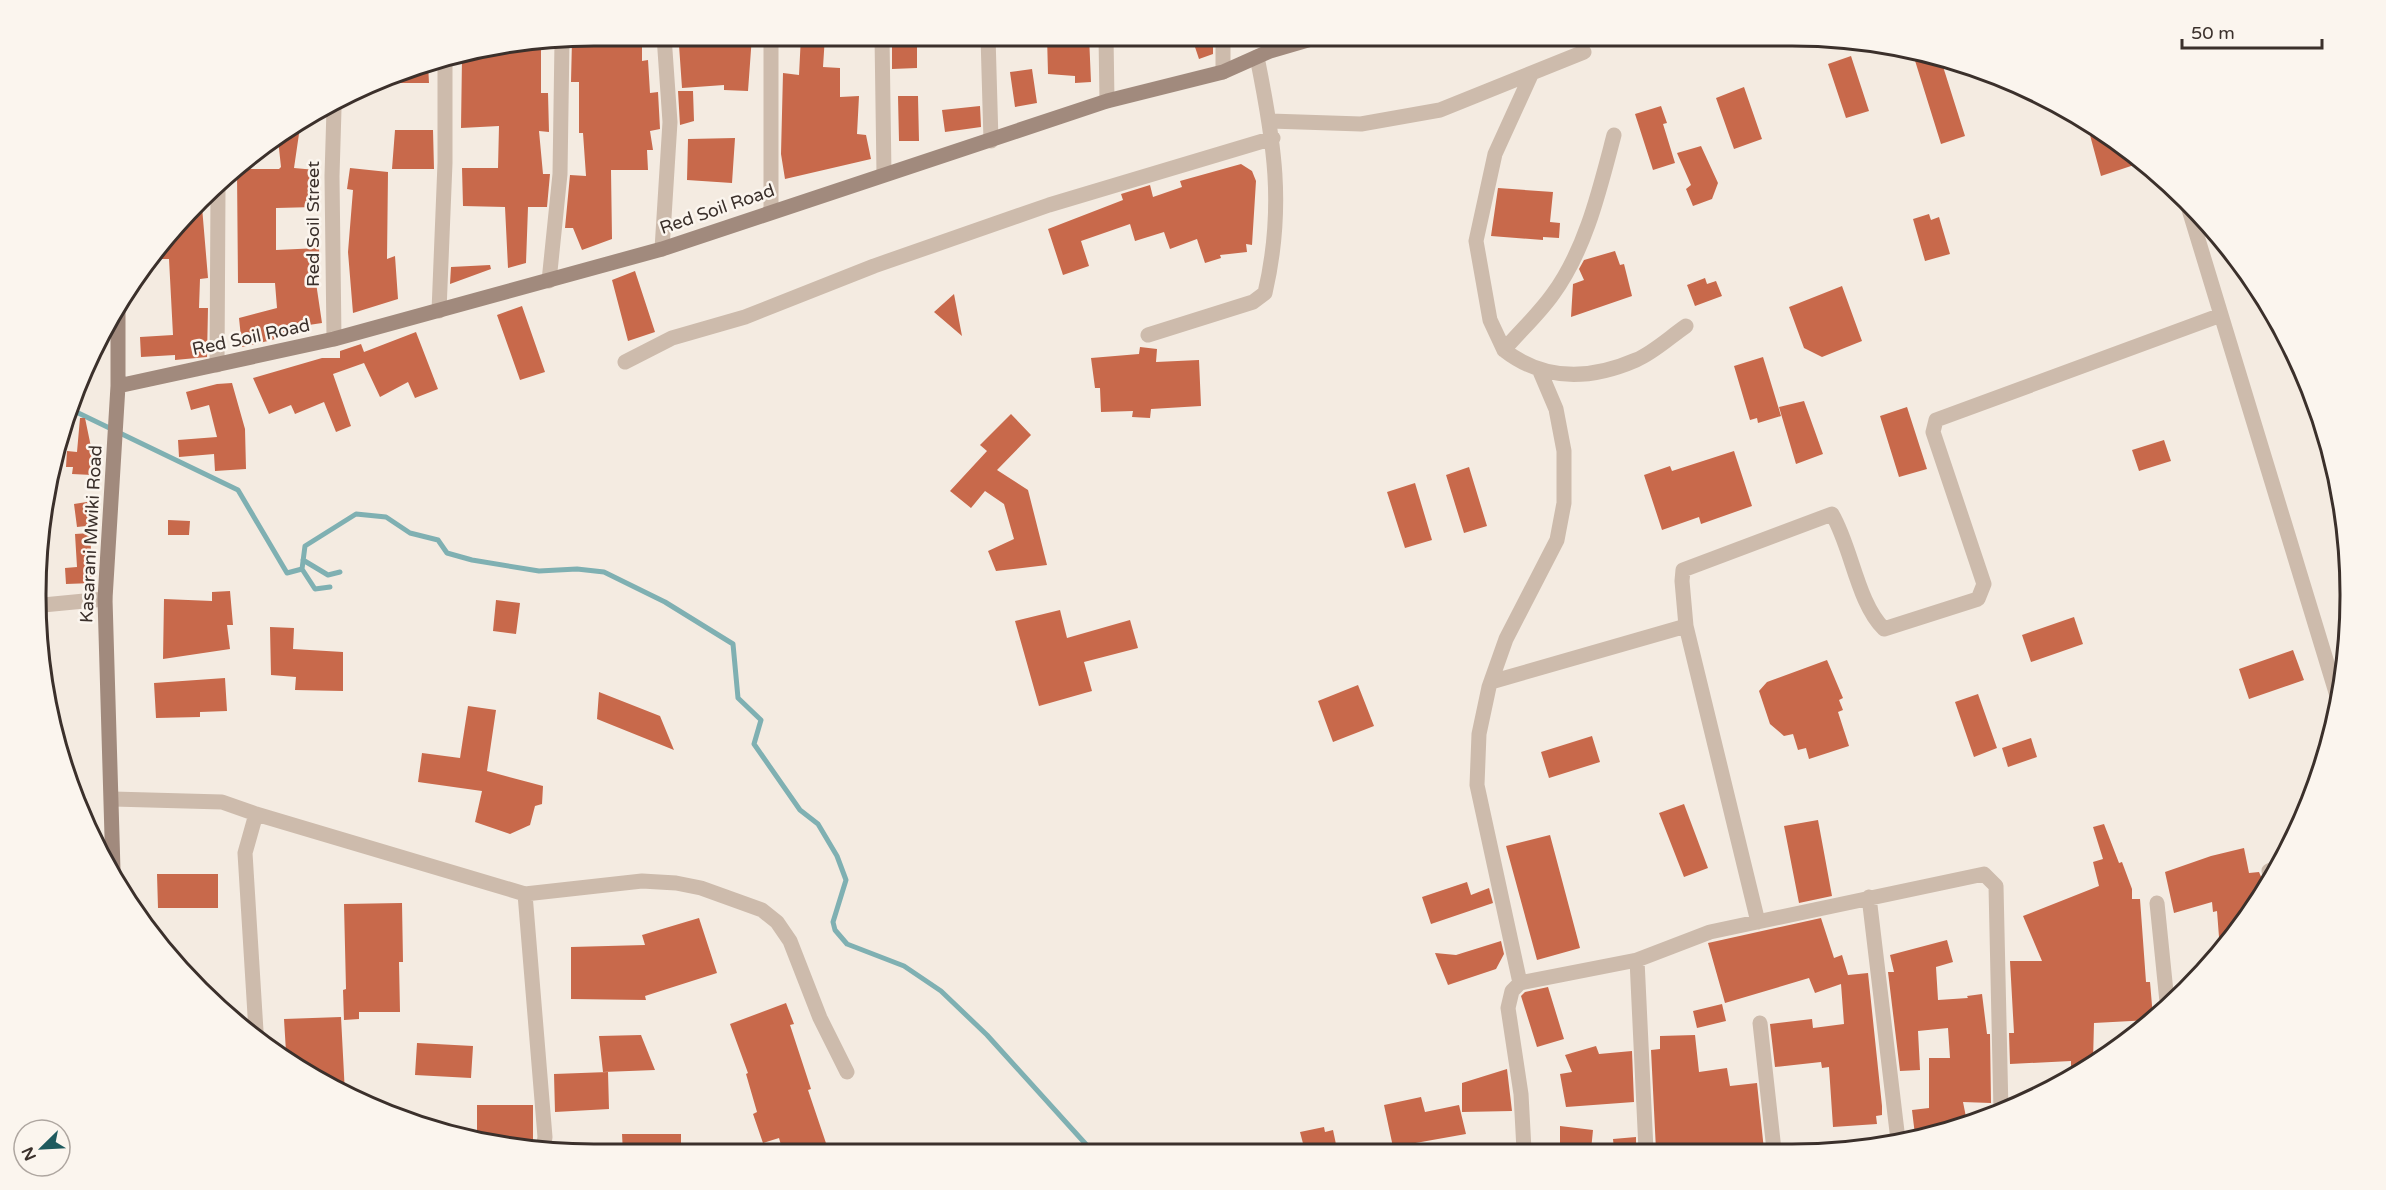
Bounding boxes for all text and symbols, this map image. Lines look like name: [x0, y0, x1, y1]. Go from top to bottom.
scale bar: [2182, 12, 2322, 50]
text: 50 m: [2191, 22, 2235, 44]
street label: Red Soil Street: [302, 161, 324, 287]
street label: Red Soil Road: [657, 179, 777, 239]
street label: Red Soil Road: [190, 314, 312, 360]
street label: Kasarani Mwiki Road: [75, 444, 107, 624]
north arrow: [12, 1118, 72, 1178]
text: N: [17, 1144, 41, 1164]

